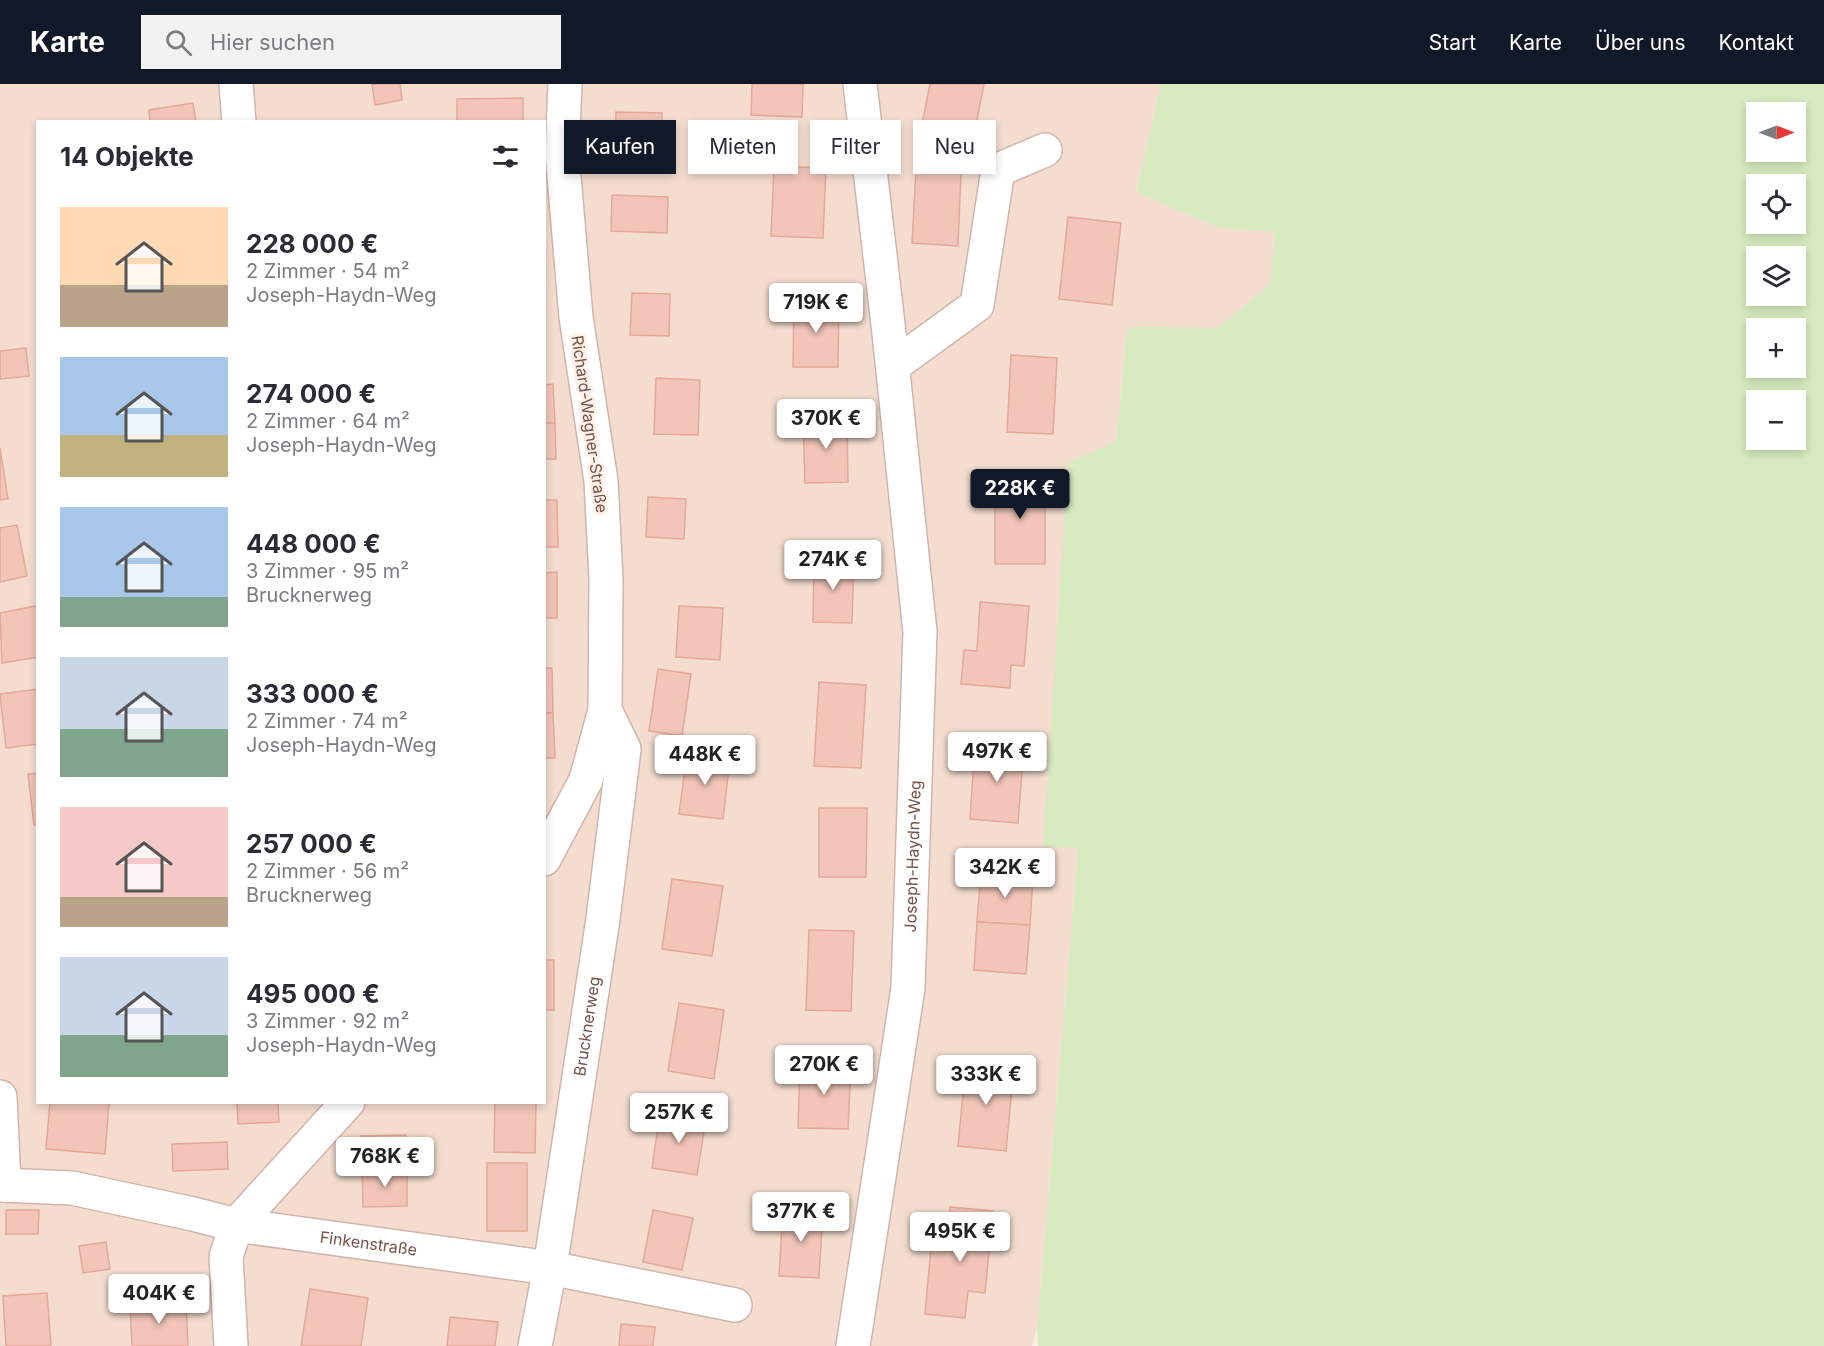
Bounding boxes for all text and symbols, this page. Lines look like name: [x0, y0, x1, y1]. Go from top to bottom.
search box: [141, 15, 561, 69]
text: Karte: [30, 25, 105, 59]
icon: search: [162, 26, 195, 59]
text: Hier suchen: [210, 29, 335, 55]
text: Start: [1429, 30, 1476, 55]
text: Karte: [1509, 30, 1562, 55]
text: Über uns: [1595, 30, 1686, 55]
text: Kontakt: [1719, 30, 1794, 55]
north arrow: [1746, 102, 1806, 162]
map controls: [1746, 102, 1806, 450]
chip: Kaufen: [564, 120, 676, 174]
chip: Mieten: [688, 120, 798, 174]
chip: Filter: [810, 120, 901, 174]
chip: Neu: [913, 120, 996, 174]
icon: filters: [489, 140, 522, 173]
text: 14 Objekte: [60, 141, 194, 172]
button: locate: [1746, 174, 1806, 234]
text: 228 000 €: [246, 228, 378, 259]
icon: home: [108, 231, 180, 303]
button: layers: [1746, 246, 1806, 306]
text: 2 Zimmer · 54 m²: [246, 259, 410, 283]
text: Joseph-Haydn-Weg: [246, 283, 436, 307]
pin: 719K €: [767, 283, 865, 334]
text: 719K €: [783, 290, 849, 314]
button: +: [1746, 318, 1806, 378]
street label: Richard-Wagner-Straße: [568, 334, 612, 514]
text: 274 000 €: [246, 378, 376, 409]
icon: home: [108, 381, 180, 453]
button: −: [1746, 390, 1806, 450]
pin: 370K €: [777, 399, 875, 450]
text: 370K €: [791, 406, 861, 430]
text: 2 Zimmer · 64 m²: [246, 409, 410, 433]
text: Joseph-Haydn-Weg: [246, 433, 436, 457]
pin: 228K €: [971, 469, 1069, 520]
text: 228K €: [984, 476, 1056, 500]
text: 448 000 €: [246, 528, 381, 559]
icon: home: [108, 531, 180, 603]
pin: 274K €: [784, 540, 882, 591]
text: 274K €: [798, 547, 868, 571]
text: 3 Zimmer · 95 m²: [246, 559, 409, 583]
text: Brucknerweg: [246, 583, 372, 607]
text: 333 000 €: [246, 678, 379, 709]
icon: home: [108, 681, 180, 753]
text: 2 Zimmer · 74 m²: [246, 709, 408, 733]
pin: 497K €: [948, 732, 1046, 783]
text: Joseph-Haydn-Weg: [246, 733, 436, 757]
pin: 448K €: [656, 735, 754, 786]
text: 497K €: [962, 739, 1032, 763]
text: 448K €: [669, 742, 741, 766]
street label: Joseph-Haydn-Weg: [900, 780, 925, 933]
text: 257 000 €: [246, 828, 377, 859]
icon: home: [108, 831, 180, 903]
pin: 342K €: [956, 848, 1054, 899]
text: 342K €: [969, 855, 1041, 879]
text: 2 Zimmer · 56 m²: [246, 859, 409, 883]
text: Brucknerweg: [246, 883, 372, 907]
street label: Brucknerweg: [569, 975, 604, 1078]
text: 495 000 €: [246, 978, 380, 1009]
icon: home: [108, 981, 180, 1053]
text: 3 Zimmer · 92 m²: [246, 1009, 409, 1033]
text: Joseph-Haydn-Weg: [246, 1033, 436, 1057]
pin: 270K €: [775, 1045, 873, 1096]
text: 270K €: [789, 1052, 859, 1076]
pin: 333K €: [937, 1055, 1035, 1106]
text: 333K €: [950, 1062, 1022, 1086]
pin: 257K €: [630, 1093, 728, 1144]
text: 257K €: [644, 1100, 714, 1124]
pin: 768K €: [336, 1137, 434, 1188]
text: 768K €: [350, 1144, 420, 1168]
pin: 377K €: [752, 1192, 850, 1243]
text: 377K €: [766, 1199, 836, 1223]
pin: 495K €: [911, 1212, 1009, 1263]
text: 495K €: [924, 1219, 996, 1243]
street label: Finkenstraße: [319, 1227, 418, 1260]
pin: 404K €: [110, 1274, 208, 1325]
text: 404K €: [122, 1281, 196, 1305]

